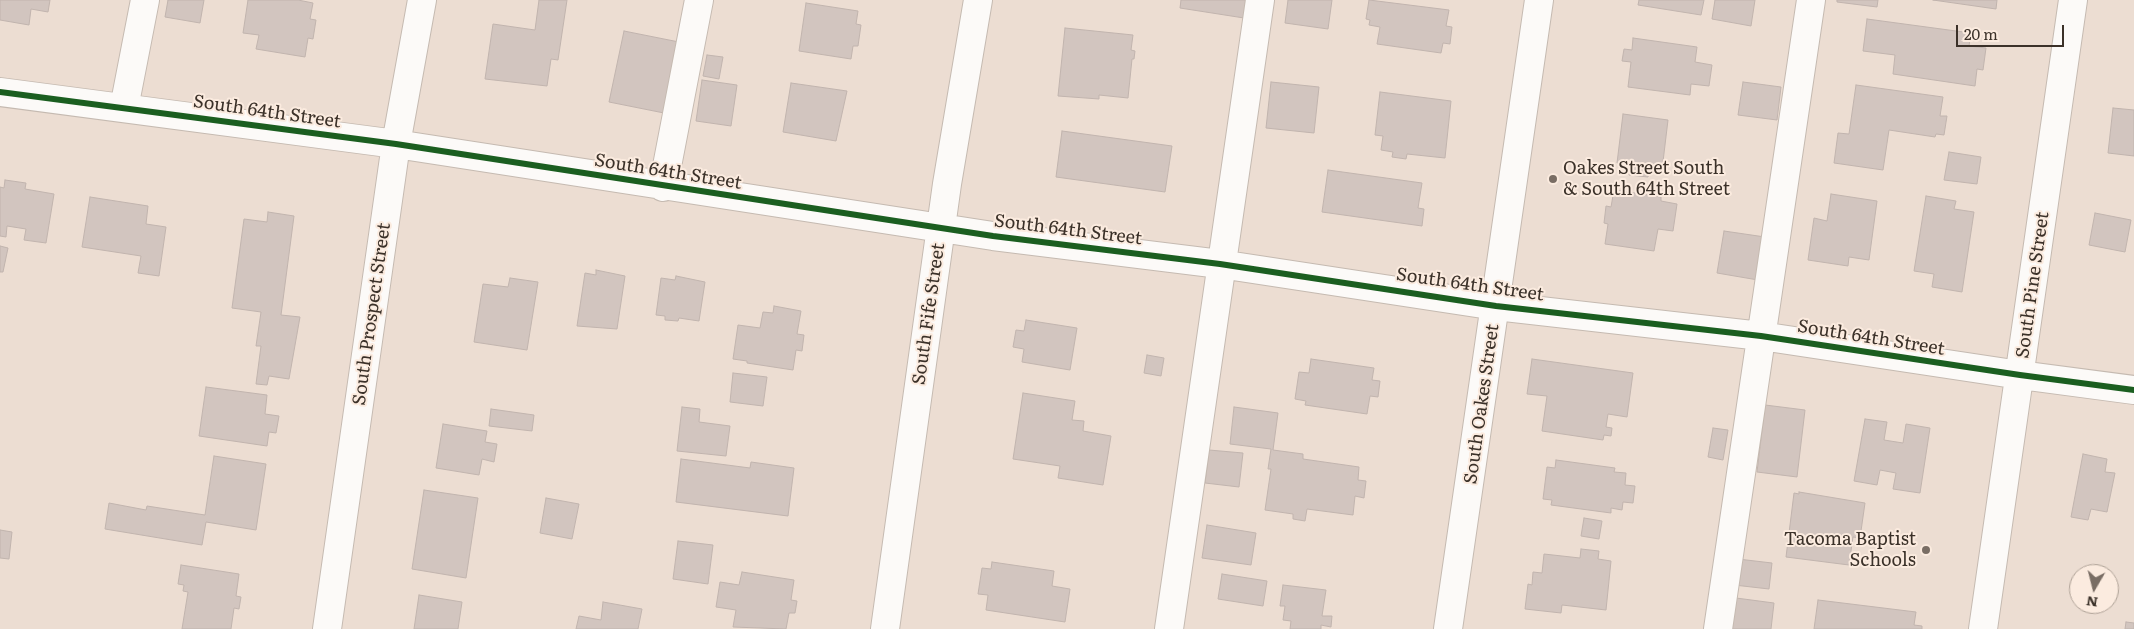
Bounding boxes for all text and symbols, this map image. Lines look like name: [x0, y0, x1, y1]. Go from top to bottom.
scale bar: [1959, 15, 2066, 47]
text: 20 m: [1964, 22, 1998, 45]
street label: South 64th Street: [192, 91, 342, 133]
street label: South 64th Street: [593, 150, 743, 194]
place label: Oakes Street South & South 64th Street: [1563, 158, 1730, 200]
marker: Oakes Street South & South 64th Street: [1547, 173, 1559, 185]
street label: South 64th Street: [993, 210, 1143, 250]
street label: South Pine Street: [2012, 210, 2054, 360]
street label: South Prospect Street: [348, 221, 396, 407]
street label: South Fife Street: [908, 242, 950, 386]
street label: South 64th Street: [1395, 264, 1545, 306]
street label: South 64th Street: [1796, 316, 1946, 360]
street label: South Oakes Street: [1460, 323, 1504, 485]
place label: Tacoma Baptist Schools: [1784, 529, 1916, 572]
marker: Tacoma Baptist Schools: [1920, 544, 1932, 556]
north arrow: [2069, 564, 2119, 614]
text: N: [2085, 592, 2099, 614]

